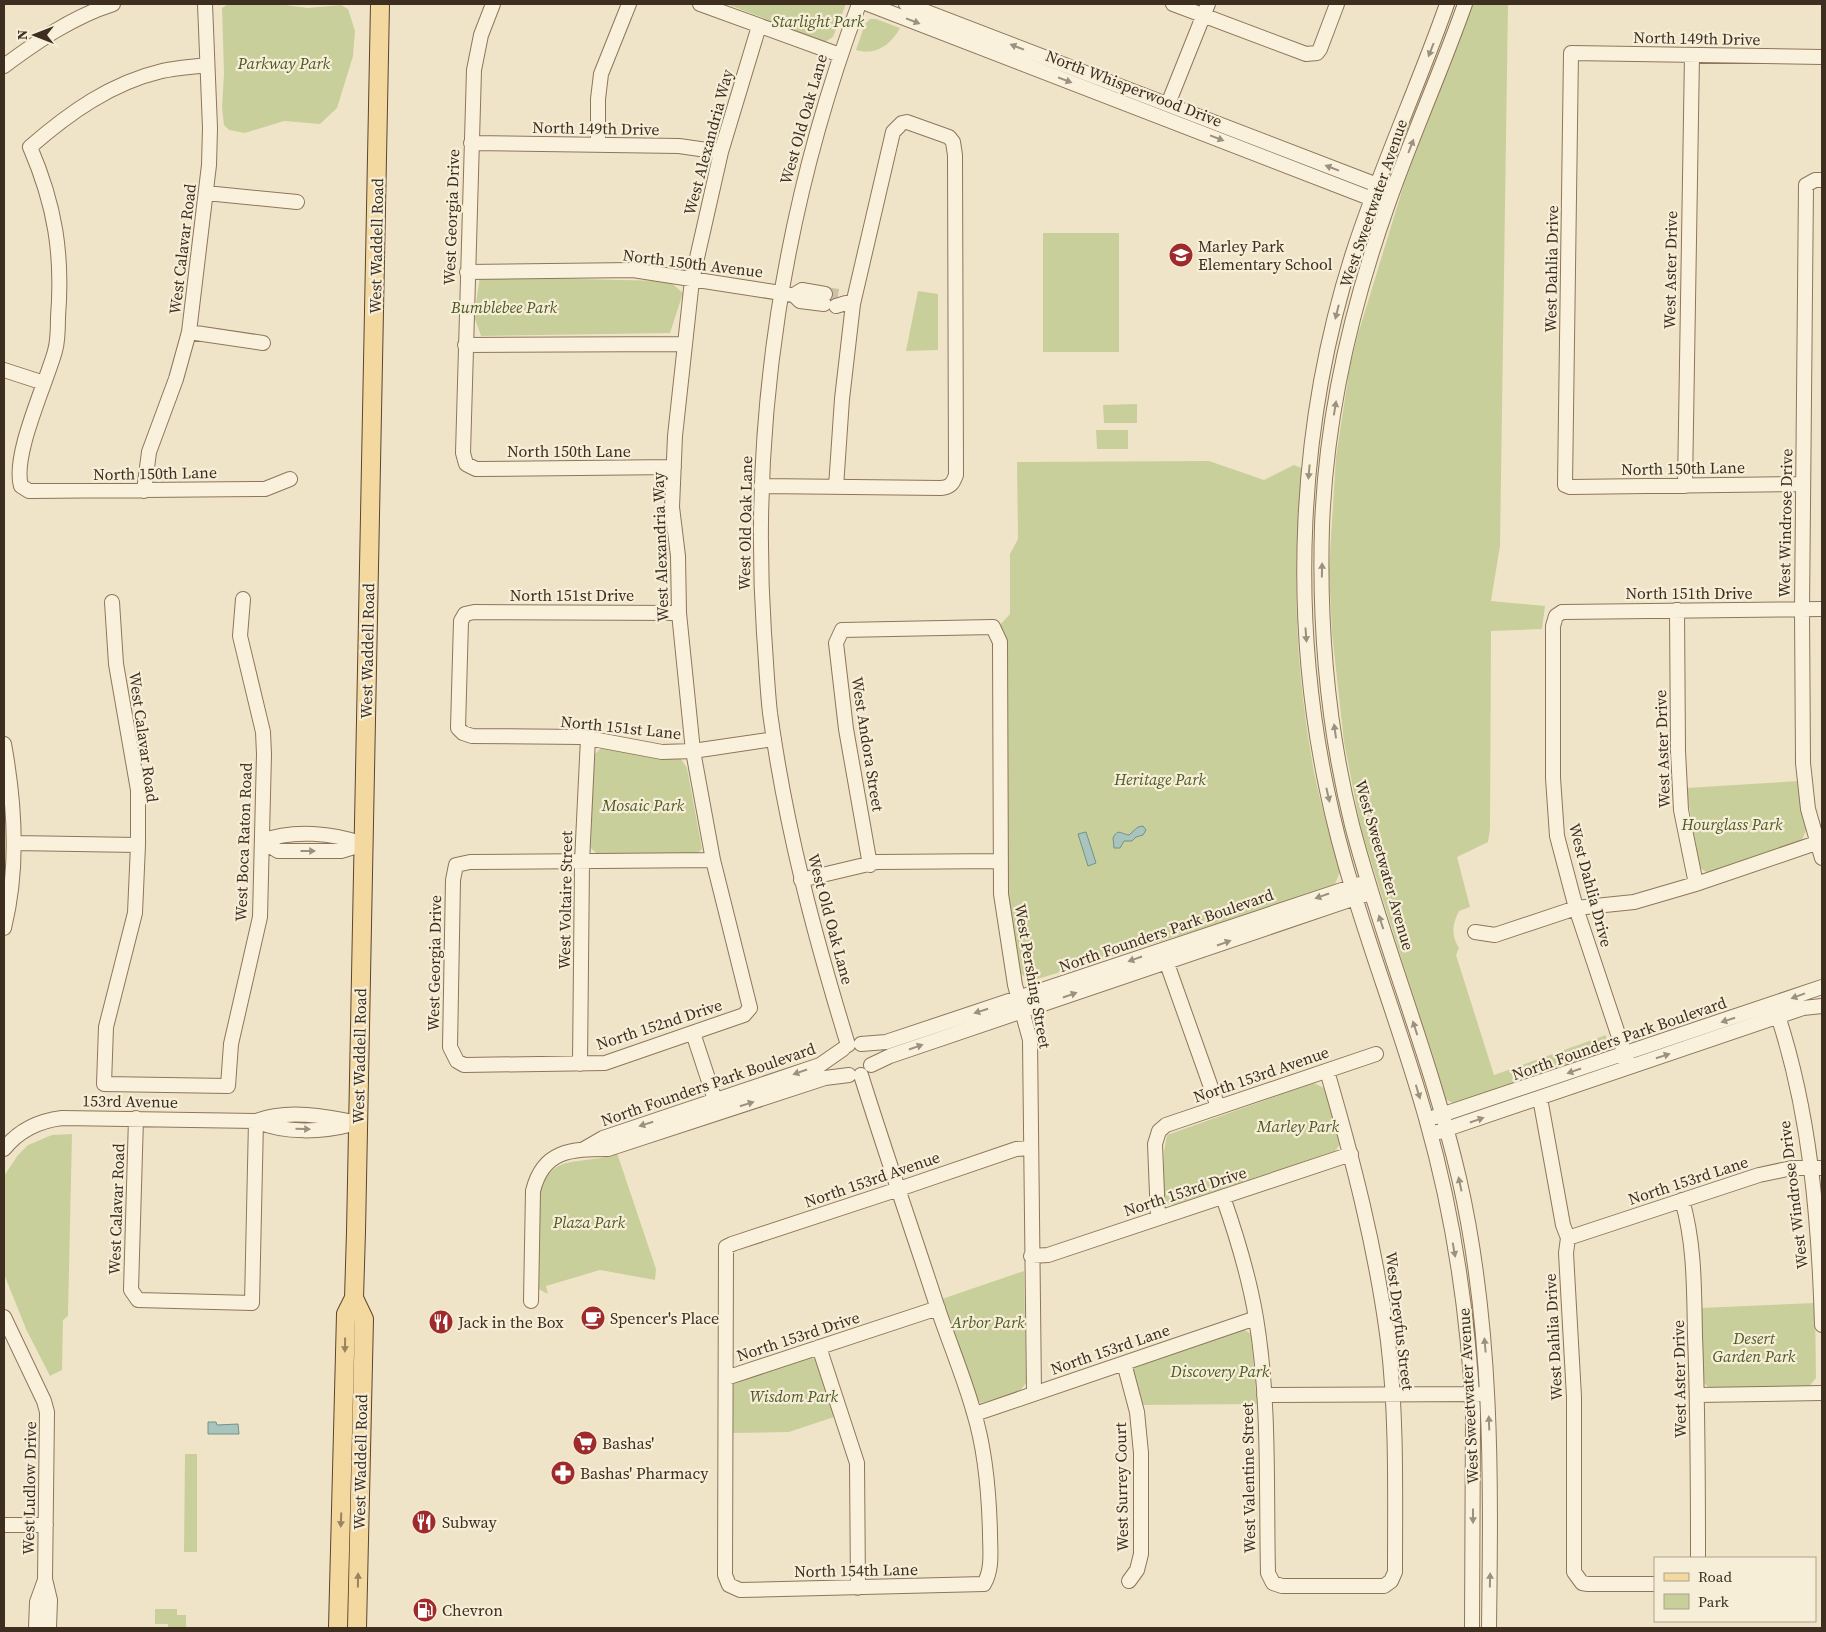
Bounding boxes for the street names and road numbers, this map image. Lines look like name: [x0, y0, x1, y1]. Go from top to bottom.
street label: North 149th Drive: [1633, 26, 1761, 50]
street label: North Whisperwood Drive: [1043, 44, 1225, 132]
street label: West Old Oak Lane: [774, 51, 832, 187]
street label: West Alexandria Way: [678, 66, 738, 217]
street label: North 149th Drive: [532, 116, 660, 140]
street label: West Sweetwater Avenue: [1334, 116, 1412, 290]
street label: West Georgia Drive: [438, 149, 464, 285]
street label: West Waddell Road: [364, 178, 388, 314]
street label: West Calavar Road: [163, 182, 201, 316]
street label: West Dahlia Drive: [1539, 205, 1563, 333]
street label: West Aster Drive: [1658, 211, 1682, 329]
street label: North 150th Avenue: [622, 243, 764, 283]
street label: North 150th Lane: [507, 440, 631, 462]
street label: West Windrose Drive: [1773, 448, 1797, 598]
street label: West Old Oak Lane: [733, 456, 757, 590]
street label: North 150th Lane: [1621, 456, 1745, 480]
street label: North 150th Lane: [93, 461, 217, 485]
street label: West Alexandria Way: [646, 471, 674, 622]
street label: North 151th Drive: [1625, 582, 1753, 604]
street label: West Waddell Road: [355, 583, 379, 719]
street label: North 151st Drive: [510, 584, 634, 606]
street label: West Calavar Road: [124, 670, 164, 804]
street label: West Andora Street: [846, 675, 890, 814]
street label: West Aster Drive: [1649, 690, 1675, 808]
street label: North 151st Lane: [560, 710, 682, 744]
street label: West Boca Raton Road: [229, 762, 257, 922]
street label: West Sweetwater Avenue: [1350, 777, 1420, 953]
street label: West Dahlia Drive: [1564, 821, 1618, 949]
street label: West Voltaire Street: [553, 830, 577, 970]
street label: West Old Oak Lane: [803, 851, 859, 987]
street label: North Founders Park Boulevard: [1056, 883, 1276, 977]
street label: West Georgia Drive: [422, 895, 446, 1031]
street label: West Pershing Street: [1009, 902, 1057, 1051]
street label: West Waddell Road: [347, 988, 371, 1124]
street label: North Founders Park Boulevard: [1509, 991, 1729, 1085]
street label: North 152nd Drive: [593, 993, 725, 1055]
street label: North Founders Park Boulevard: [598, 1037, 818, 1131]
street label: North 153rd Avenue: [1190, 1040, 1332, 1108]
street label: 153rd Avenue: [82, 1089, 178, 1113]
street label: West Windrose Drive: [1773, 1120, 1813, 1270]
street label: West Calavar Road: [103, 1143, 129, 1275]
street label: North 153rd Avenue: [801, 1145, 943, 1213]
street label: North 153rd Lane: [1625, 1150, 1751, 1210]
street label: North 153rd Drive: [1121, 1161, 1249, 1221]
street label: West Dreyfus Street: [1381, 1251, 1420, 1392]
street label: West Dahlia Drive: [1539, 1273, 1567, 1401]
street label: North 153rd Drive: [734, 1306, 862, 1366]
street label: West Sweetwater Avenue: [1452, 1307, 1484, 1485]
street label: North 153rd Lane: [1047, 1318, 1173, 1380]
street label: West Aster Drive: [1667, 1320, 1691, 1438]
street label: West Waddell Road: [348, 1394, 372, 1530]
street label: West Valentine Street: [1236, 1402, 1260, 1554]
street label: West Ludlow Drive: [17, 1421, 41, 1555]
street label: West Surrey Court: [1109, 1421, 1133, 1552]
street label: North 154th Lane: [794, 1558, 918, 1582]

